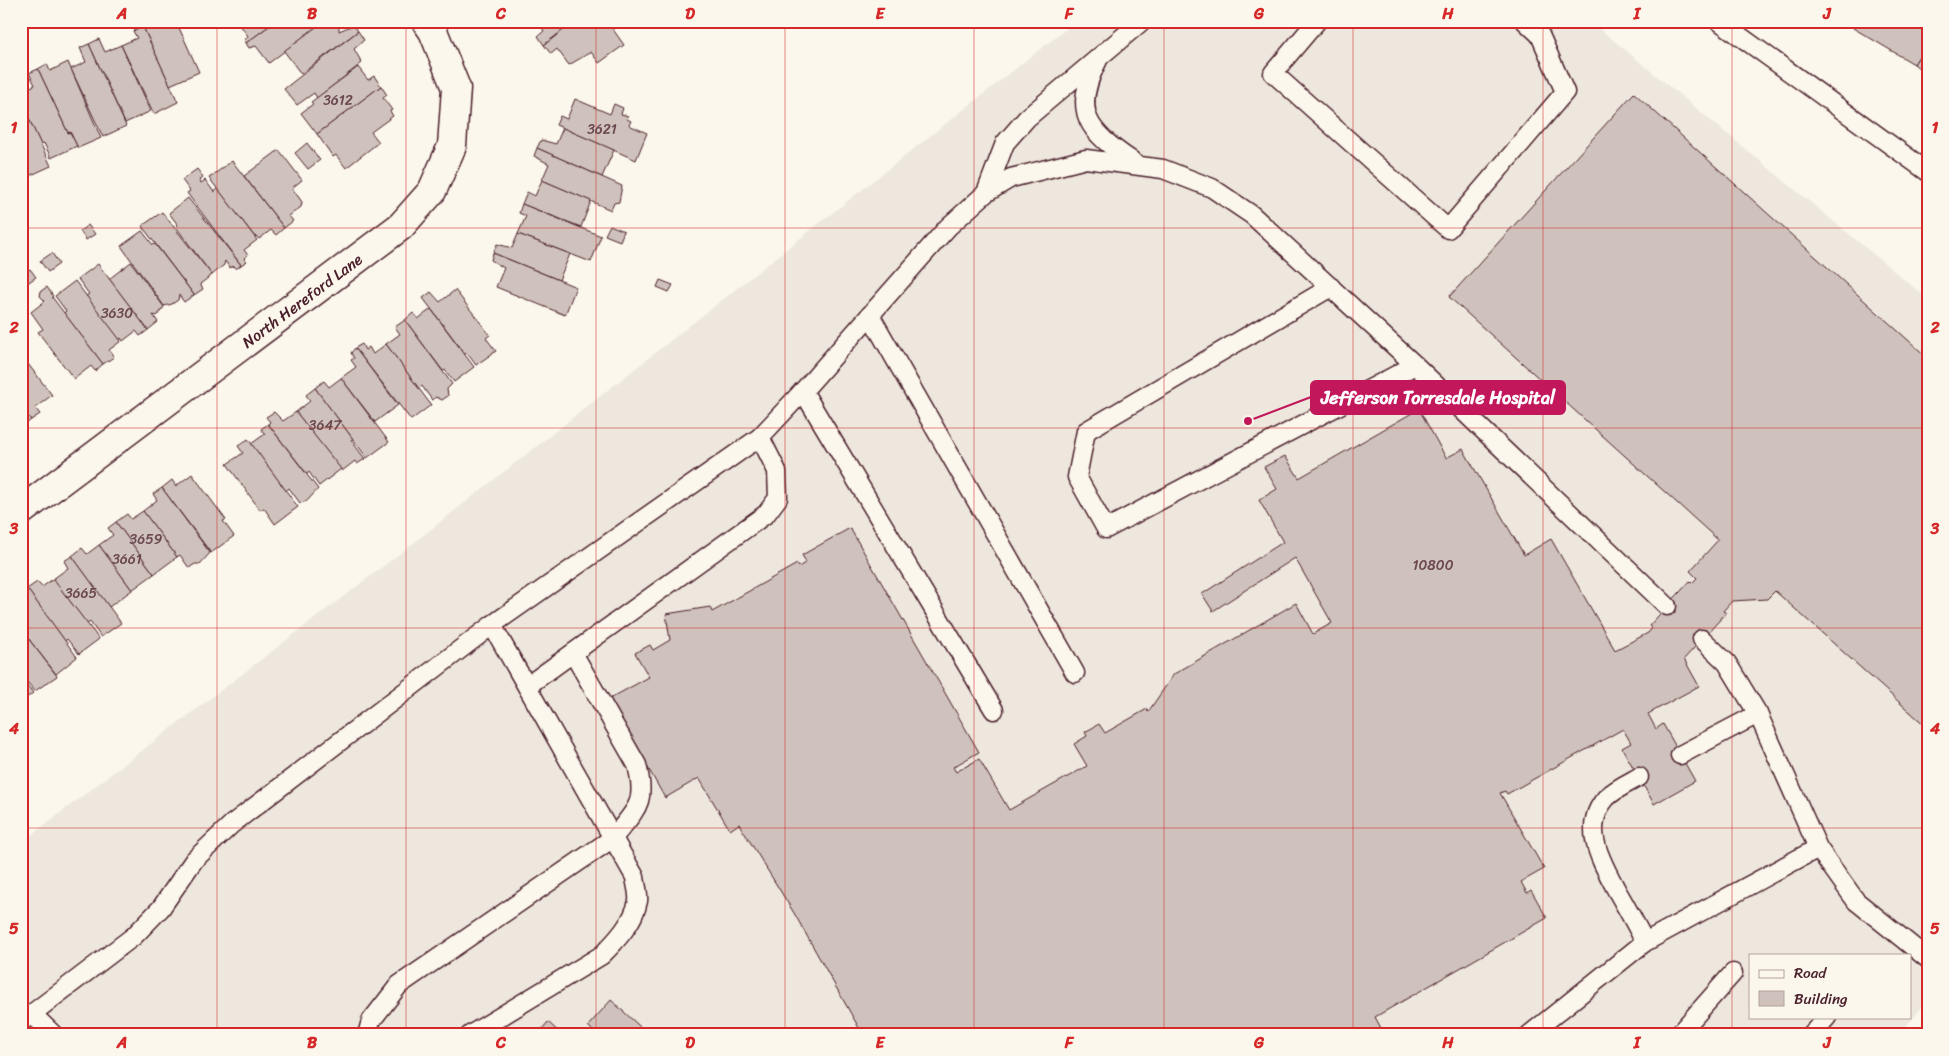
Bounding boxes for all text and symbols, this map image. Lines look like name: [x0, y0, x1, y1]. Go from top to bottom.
text: A: [116, 0, 127, 28]
text: B: [307, 0, 318, 28]
text: C: [495, 0, 507, 28]
text: D: [685, 0, 695, 28]
text: E: [876, 0, 886, 28]
text: F: [1064, 0, 1075, 28]
text: G: [1253, 0, 1265, 28]
text: H: [1441, 0, 1454, 28]
text: I: [1633, 0, 1642, 28]
text: J: [1822, 0, 1832, 28]
house number: 3612: [323, 88, 353, 113]
text: 1: [11, 113, 18, 142]
text: 1: [1932, 113, 1939, 142]
house number: 3621: [587, 117, 617, 142]
street label: North Hereford Lane: [235, 245, 369, 356]
house number: 3630: [101, 301, 133, 326]
text: 2: [8, 313, 19, 342]
text: 2: [1929, 313, 1940, 342]
callout: Jefferson Torresdale Hospital: [1311, 381, 1565, 414]
text: Jefferson Torresdale Hospital: [1320, 382, 1556, 414]
house number: 3647: [309, 413, 342, 438]
text: 3: [9, 514, 19, 543]
text: 3: [1930, 514, 1940, 543]
house number: 3659: [130, 527, 163, 552]
house number: 3661: [112, 547, 142, 572]
house number: 10800: [1413, 553, 1454, 578]
house number: 3665: [65, 581, 98, 606]
text: 4: [8, 714, 19, 743]
text: 4: [1929, 714, 1940, 743]
text: 5: [9, 914, 19, 943]
text: 5: [1930, 914, 1940, 943]
legend: [1749, 954, 1912, 1018]
text: Road: [1794, 960, 1827, 986]
text: Building: [1794, 986, 1848, 1012]
text: A: [116, 1028, 127, 1056]
text: B: [307, 1028, 318, 1056]
text: C: [495, 1028, 507, 1056]
text: D: [685, 1028, 695, 1056]
text: E: [876, 1028, 886, 1056]
text: F: [1064, 1028, 1075, 1056]
text: G: [1253, 1028, 1265, 1056]
text: H: [1441, 1028, 1454, 1056]
text: I: [1633, 1028, 1642, 1056]
text: J: [1822, 1028, 1832, 1056]

